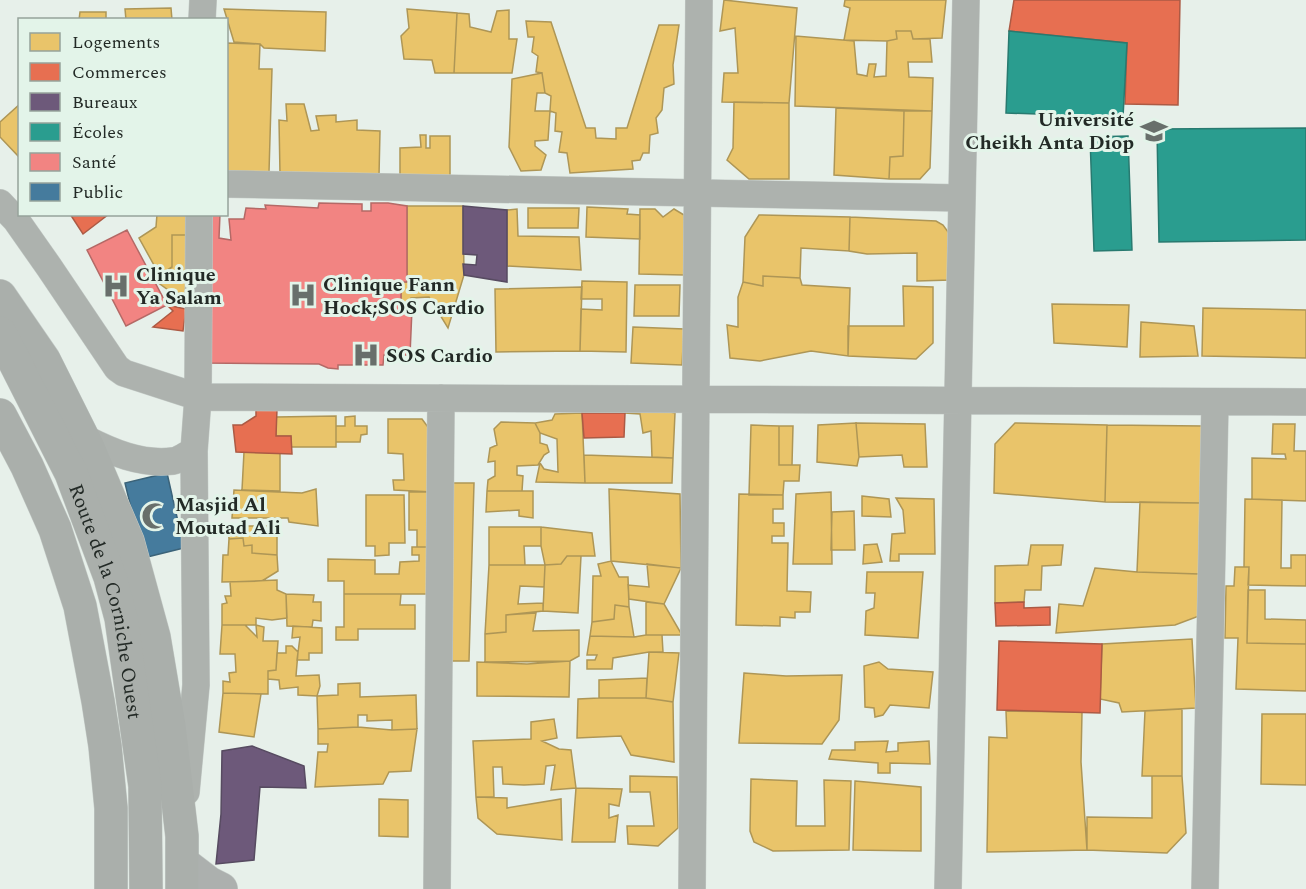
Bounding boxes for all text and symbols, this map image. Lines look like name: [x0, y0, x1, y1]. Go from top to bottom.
legend: [18, 18, 228, 216]
text: Logements: [72, 29, 160, 56]
text: Commerces: [72, 59, 167, 86]
text: Bureaux: [72, 89, 138, 116]
place label: Université Cheikh Anta Diop: [965, 105, 1134, 158]
school or university icon: Université Cheikh Anta Diop: [1139, 116, 1169, 146]
text: Écoles: [72, 119, 124, 146]
text: Santé: [72, 149, 117, 176]
text: Public: [72, 179, 123, 206]
place label: Clinique Ya Salam: [136, 260, 222, 313]
place label: Clinique Fann Hock;SOS Cardio: [323, 270, 485, 323]
hospital icon: Clinique Ya Salam: [101, 271, 131, 301]
hospital icon: Clinique Fann Hock;SOS Cardio: [288, 280, 318, 310]
hospital icon: SOS Cardio: [351, 340, 381, 370]
place label: SOS Cardio: [386, 341, 493, 371]
street label: Route de la Corniche Ouest: [60, 480, 149, 721]
place label: Masjid Al Moutad Ali: [175, 490, 281, 543]
mosque icon: Masjid Al Moutad Ali: [140, 501, 170, 531]

